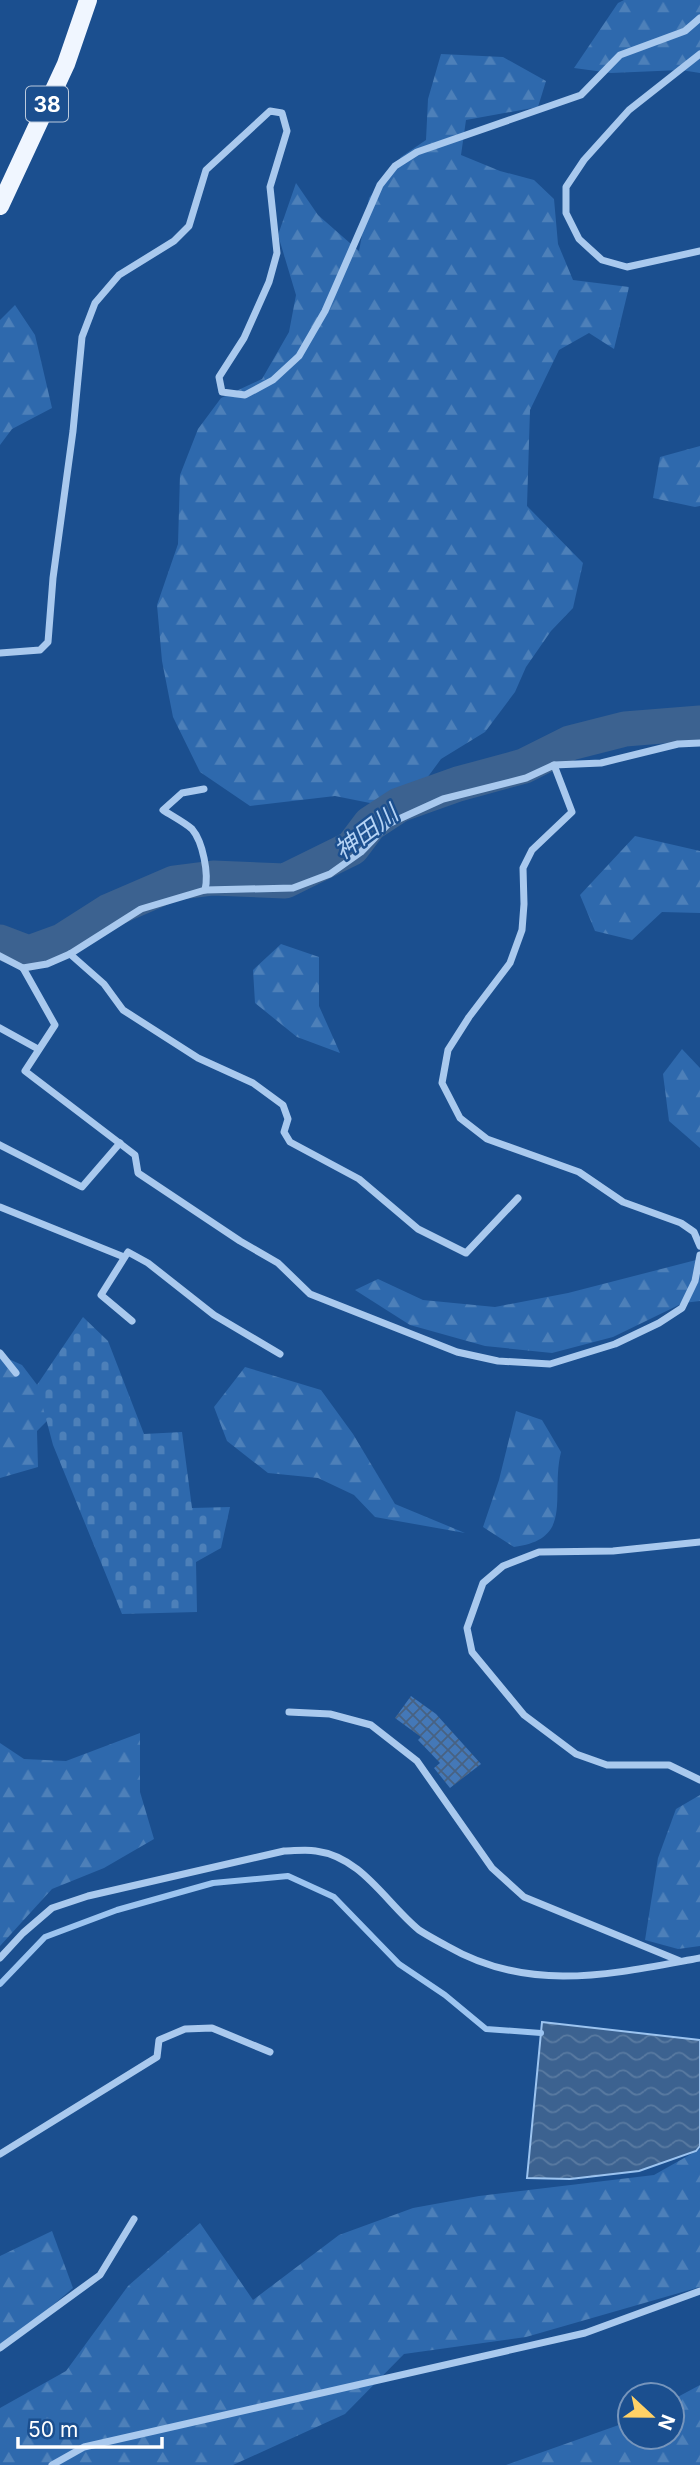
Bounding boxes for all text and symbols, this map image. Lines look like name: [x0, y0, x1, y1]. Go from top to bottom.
road number: 38: [26, 86, 68, 122]
water label: 神田川: [329, 797, 406, 865]
north arrow: [616, 2381, 686, 2451]
scale bar: [18, 2406, 161, 2450]
text: N: [653, 2411, 680, 2433]
text: 50 m: [28, 2417, 78, 2442]

